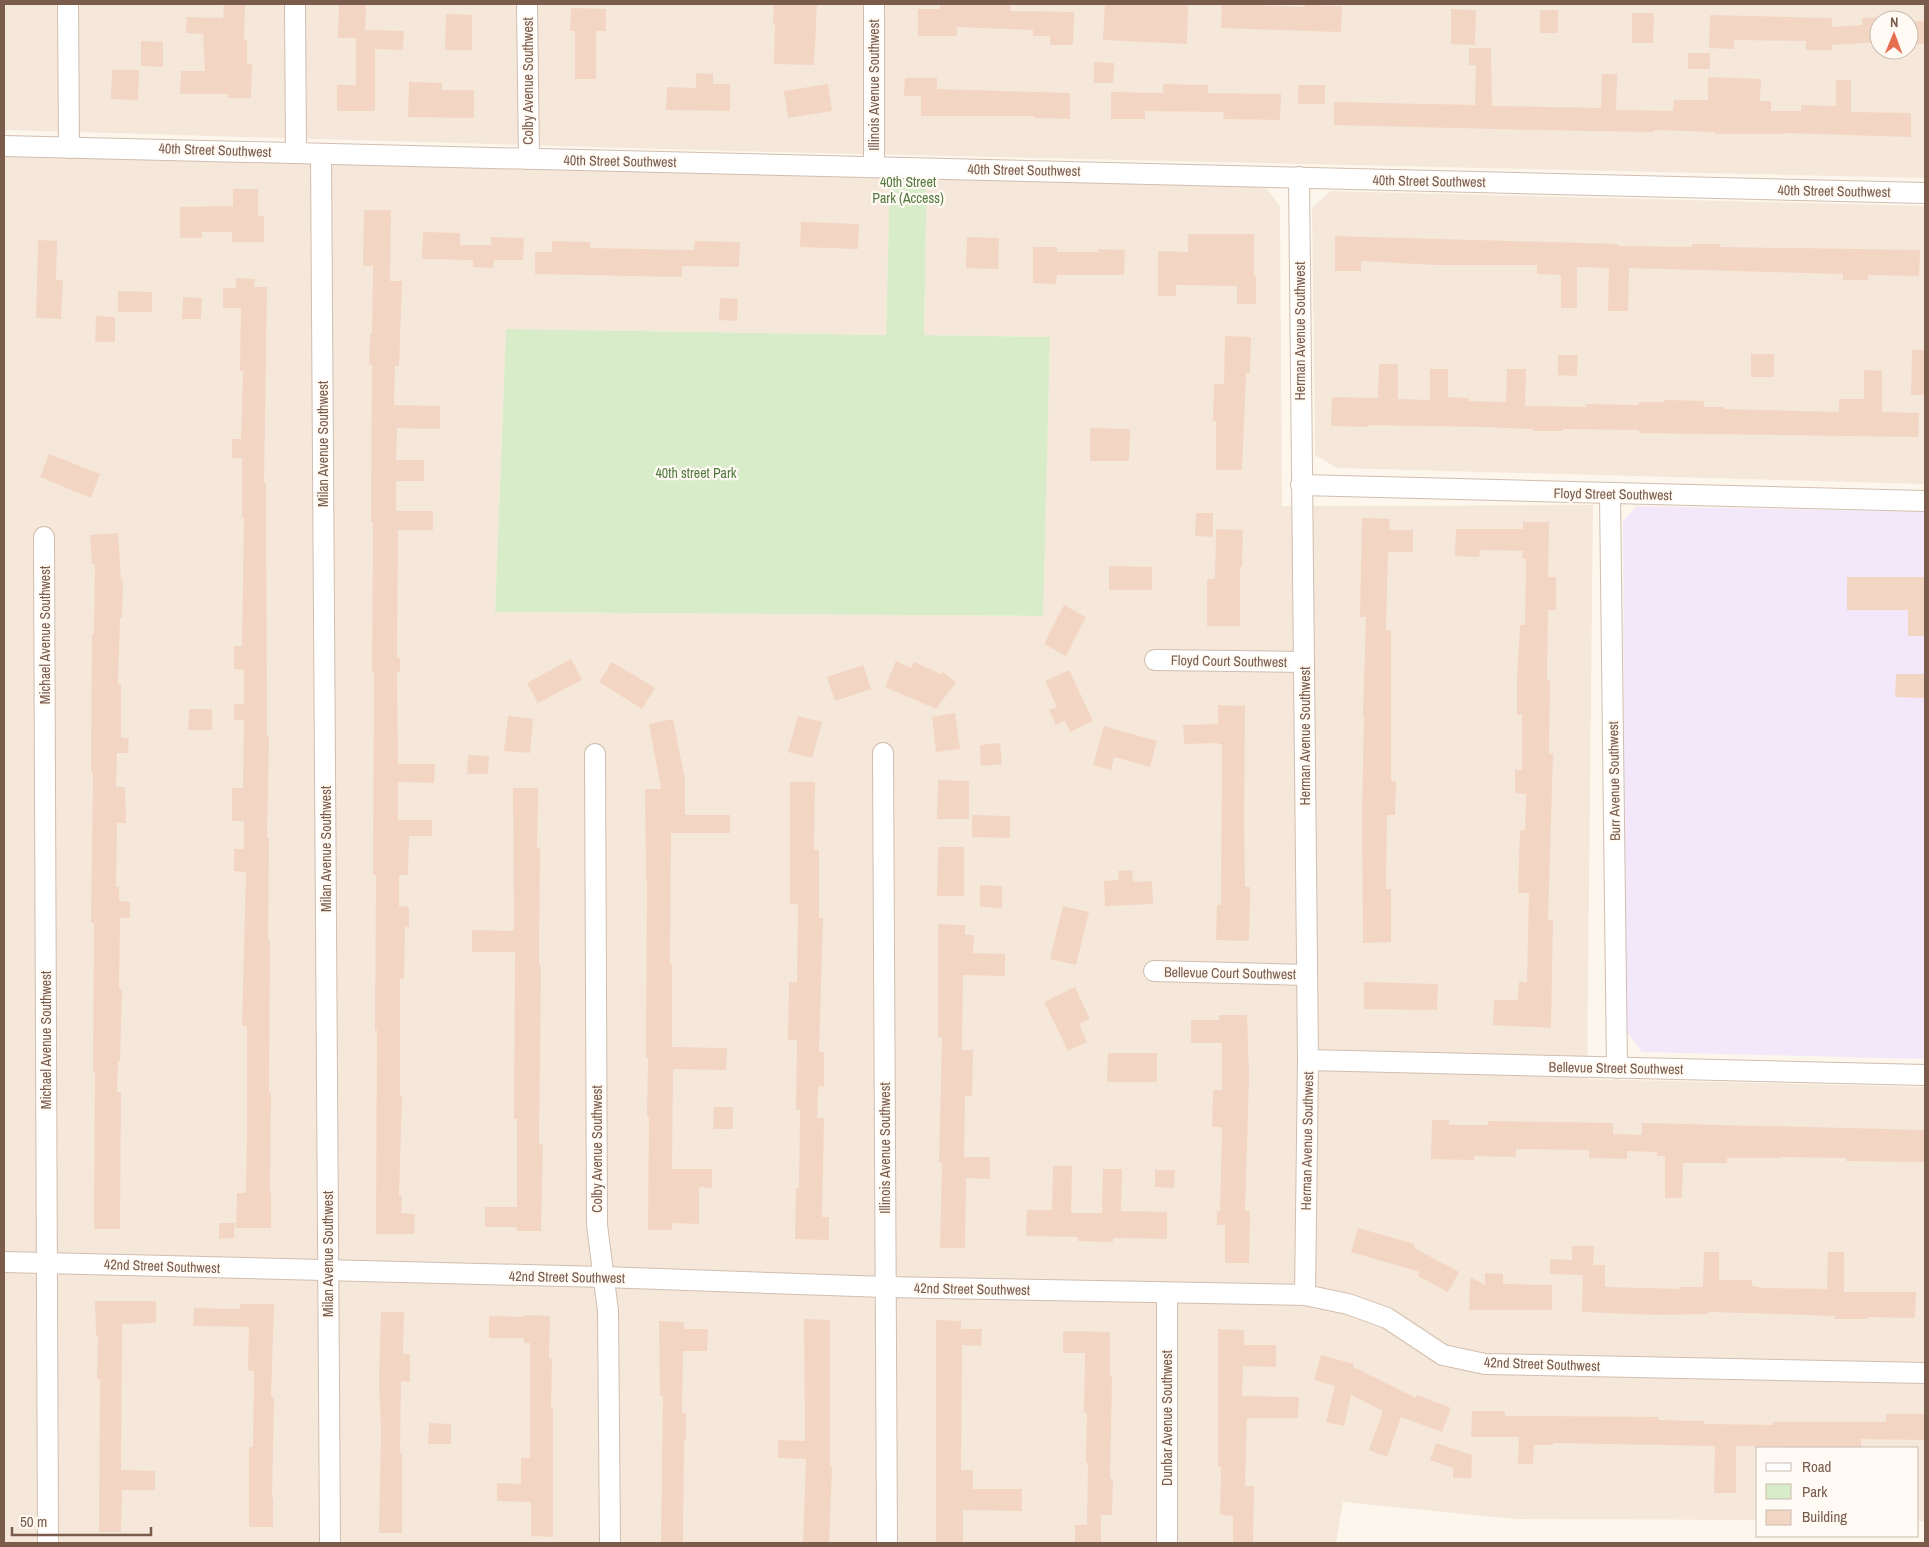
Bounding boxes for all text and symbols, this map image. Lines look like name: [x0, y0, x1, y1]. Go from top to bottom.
north arrow: [1869, 10, 1919, 60]
text: N: [1890, 13, 1899, 31]
street label: Colby Avenue Southwest: [519, 17, 537, 145]
street label: Illinois Avenue Southwest: [865, 19, 883, 151]
street label: 40th Street Southwest: [158, 139, 272, 161]
street label: 40th Street Southwest: [563, 151, 677, 171]
street label: 40th Street Southwest: [967, 160, 1081, 180]
street label: 40th Street Southwest: [1372, 171, 1486, 191]
park label: 40th Street Park (Access): [872, 173, 944, 207]
street label: 40th Street Southwest: [1777, 181, 1891, 201]
street label: Herman Avenue Southwest: [1291, 262, 1309, 400]
street label: Milan Avenue Southwest: [314, 381, 332, 507]
park label: 40th street Park: [655, 464, 737, 482]
street label: Floyd Street Southwest: [1554, 484, 1672, 504]
street label: Michael Avenue Southwest: [36, 566, 54, 704]
street label: Floyd Court Southwest: [1171, 651, 1287, 671]
street label: Herman Avenue Southwest: [1296, 667, 1314, 805]
street label: Burr Avenue Southwest: [1604, 721, 1624, 841]
street label: Milan Avenue Southwest: [317, 786, 335, 912]
street label: Bellevue Court Southwest: [1164, 963, 1296, 983]
street label: Michael Avenue Southwest: [37, 971, 55, 1109]
street label: Bellevue Street Southwest: [1549, 1058, 1683, 1078]
street label: Herman Avenue Southwest: [1297, 1071, 1317, 1211]
street label: Illinois Avenue Southwest: [876, 1082, 894, 1214]
street label: Colby Avenue Southwest: [588, 1085, 606, 1213]
street label: Milan Avenue Southwest: [319, 1191, 337, 1317]
street label: 42nd Street Southwest: [104, 1255, 220, 1277]
street label: 42nd Street Southwest: [509, 1267, 625, 1287]
street label: 42nd Street Southwest: [914, 1279, 1030, 1299]
street label: Dunbar Avenue Southwest: [1158, 1350, 1176, 1486]
street label: 42nd Street Southwest: [1484, 1353, 1600, 1375]
legend: [1756, 1447, 1919, 1537]
text: Road: [1802, 1456, 1831, 1477]
text: Park: [1802, 1481, 1828, 1502]
scale bar: [12, 1504, 151, 1536]
text: Building: [1802, 1506, 1847, 1527]
text: 50 m: [20, 1511, 47, 1532]

